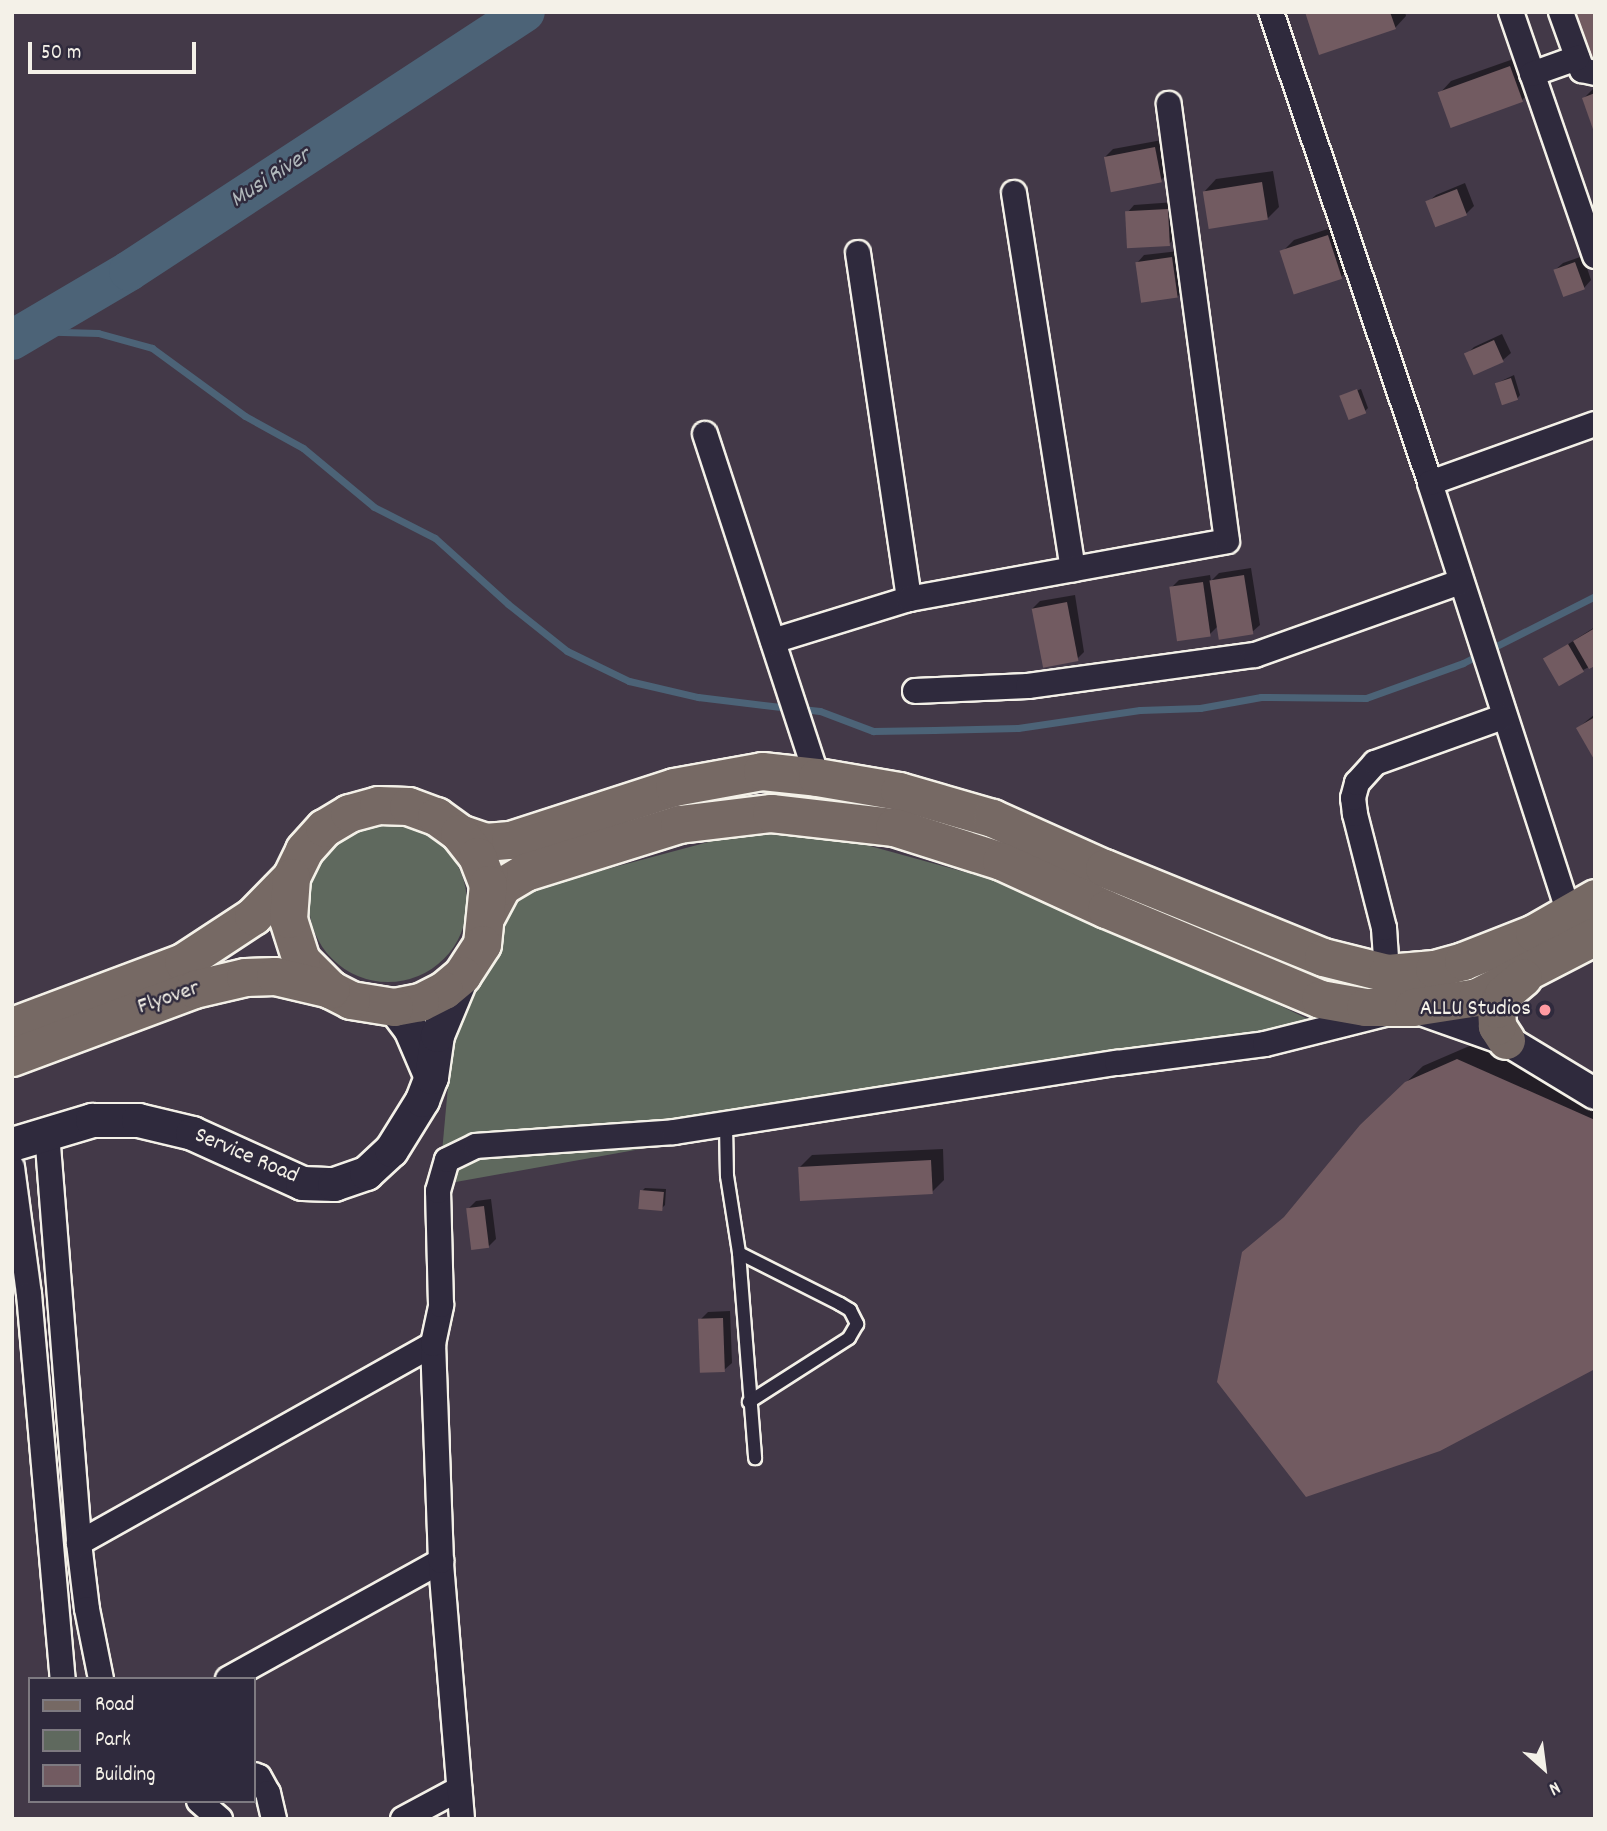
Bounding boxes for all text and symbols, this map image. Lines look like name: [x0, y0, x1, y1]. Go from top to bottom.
scale bar: [32, 28, 200, 72]
text: 50 m: [41, 39, 81, 69]
water label: Musi River: [225, 142, 317, 216]
street label: Flyover: [134, 976, 204, 1022]
place label: ALLU Studios: [1420, 996, 1531, 1024]
marker: ALLU Studios: [1537, 1002, 1553, 1018]
street label: Service Road: [190, 1123, 302, 1191]
legend: [28, 1677, 256, 1803]
text: Road: [95, 1691, 134, 1721]
text: Park: [95, 1726, 131, 1756]
north arrow: [1509, 1733, 1579, 1803]
text: Building: [95, 1761, 155, 1791]
text: N: [1544, 1773, 1565, 1801]

